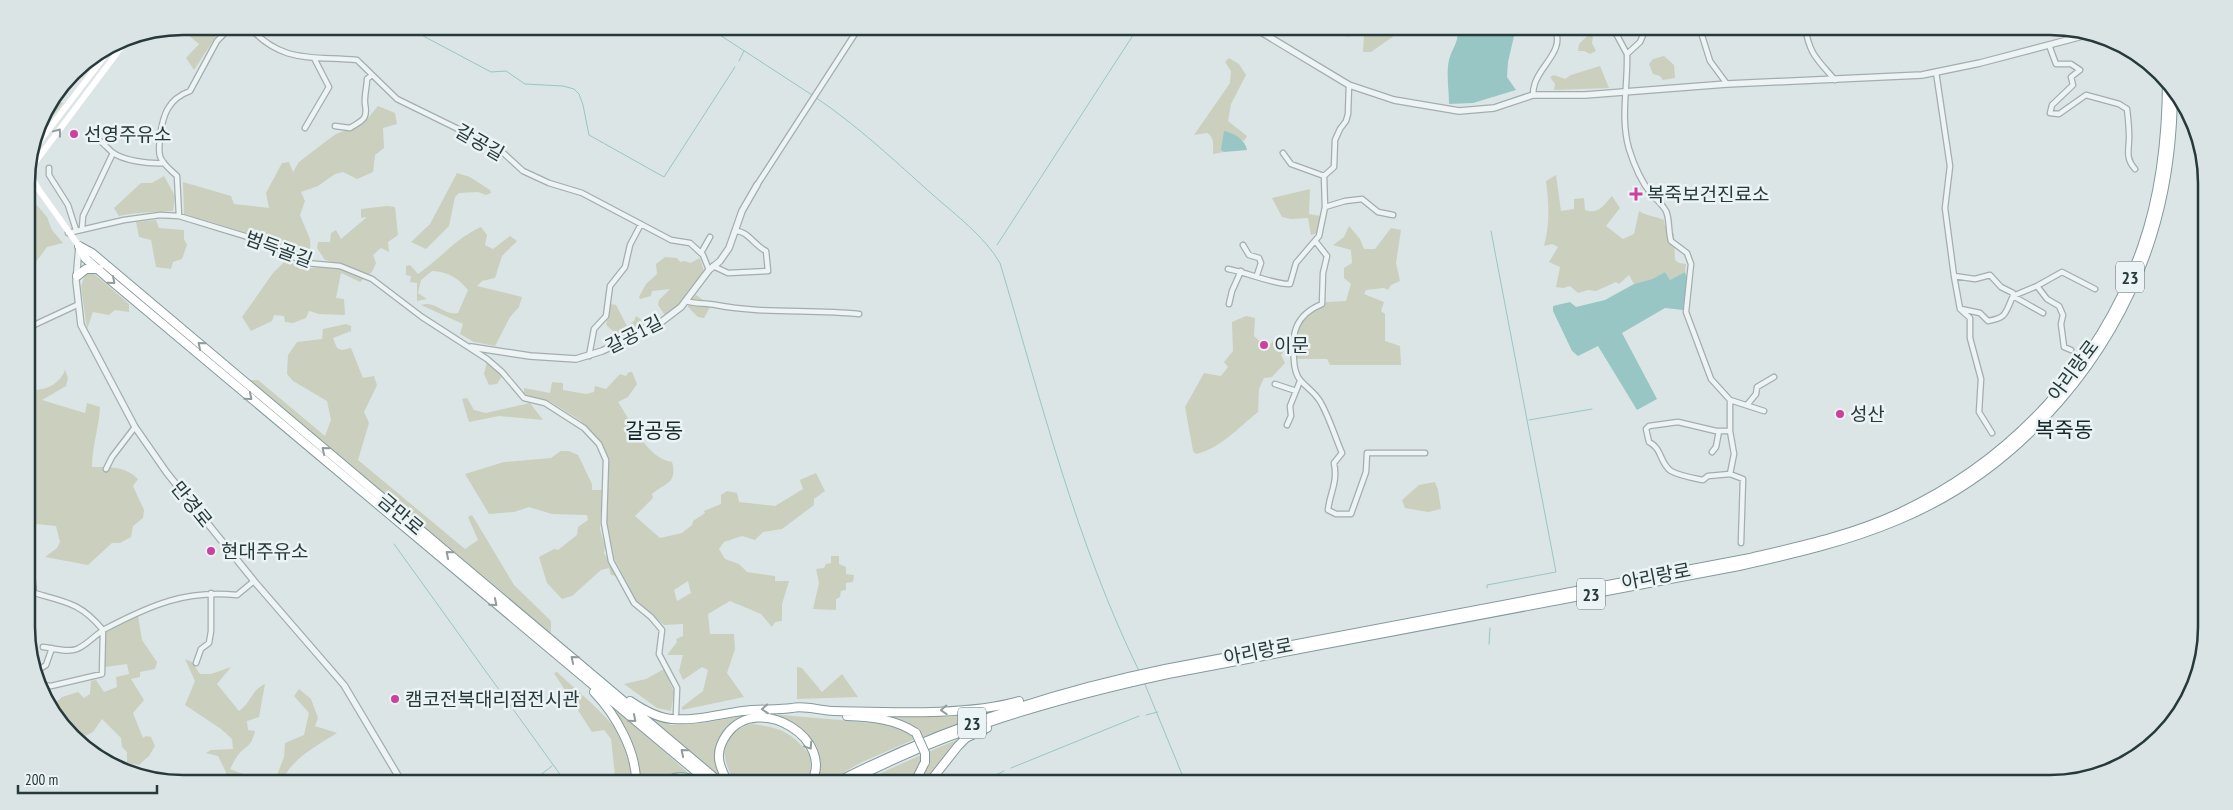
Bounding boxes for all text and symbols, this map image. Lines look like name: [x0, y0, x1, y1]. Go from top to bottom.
street label: 갈공길: [451, 118, 509, 166]
place label: 선영주유소: [84, 122, 171, 146]
one-way arrow: [52, 128, 61, 138]
marker: 선영주유소: [68, 128, 80, 140]
place label: 복죽보건진료소: [1647, 182, 1769, 206]
marker: 복죽보건진료소: [1629, 187, 1643, 201]
street label: 범득골길: [242, 226, 316, 272]
road number: 23: [2116, 262, 2144, 292]
one-way arrow: [106, 275, 115, 283]
street label: 갈공1길: [601, 309, 667, 359]
place label: 이문: [1274, 333, 1309, 357]
street label: 아리랑로: [2042, 335, 2104, 405]
marker: 이문: [1258, 339, 1270, 351]
one-way arrow: [197, 342, 206, 351]
one-way arrow: [244, 391, 253, 400]
place label: 성산: [1850, 402, 1885, 426]
marker: 성산: [1834, 408, 1846, 420]
district label: 복죽동: [2035, 416, 2093, 443]
district label: 갈공동: [625, 417, 683, 444]
one-way arrow: [322, 447, 331, 455]
street label: 만경로: [166, 476, 218, 532]
street label: 금만로: [373, 488, 429, 540]
place label: 현대주유소: [221, 539, 308, 563]
marker: 현대주유소: [205, 545, 217, 557]
one-way arrow: [446, 551, 455, 560]
street label: 아리랑로: [1619, 558, 1693, 594]
road number: 23: [1577, 578, 1605, 610]
one-way arrow: [488, 597, 497, 606]
street label: 아리랑로: [1221, 633, 1295, 669]
one-way arrow: [570, 656, 579, 665]
place label: 캠코전북대리점전시관: [405, 687, 580, 711]
marker: 캠코전북대리점전시관: [389, 693, 401, 705]
one-way arrow: [760, 703, 768, 714]
one-way arrow: [940, 705, 948, 716]
road number: 23: [958, 708, 986, 738]
one-way arrow: [627, 713, 636, 722]
one-way arrow: [803, 740, 812, 750]
one-way arrow: [681, 749, 690, 758]
scale bar: [18, 762, 156, 794]
text: 200 m: [25, 770, 58, 789]

